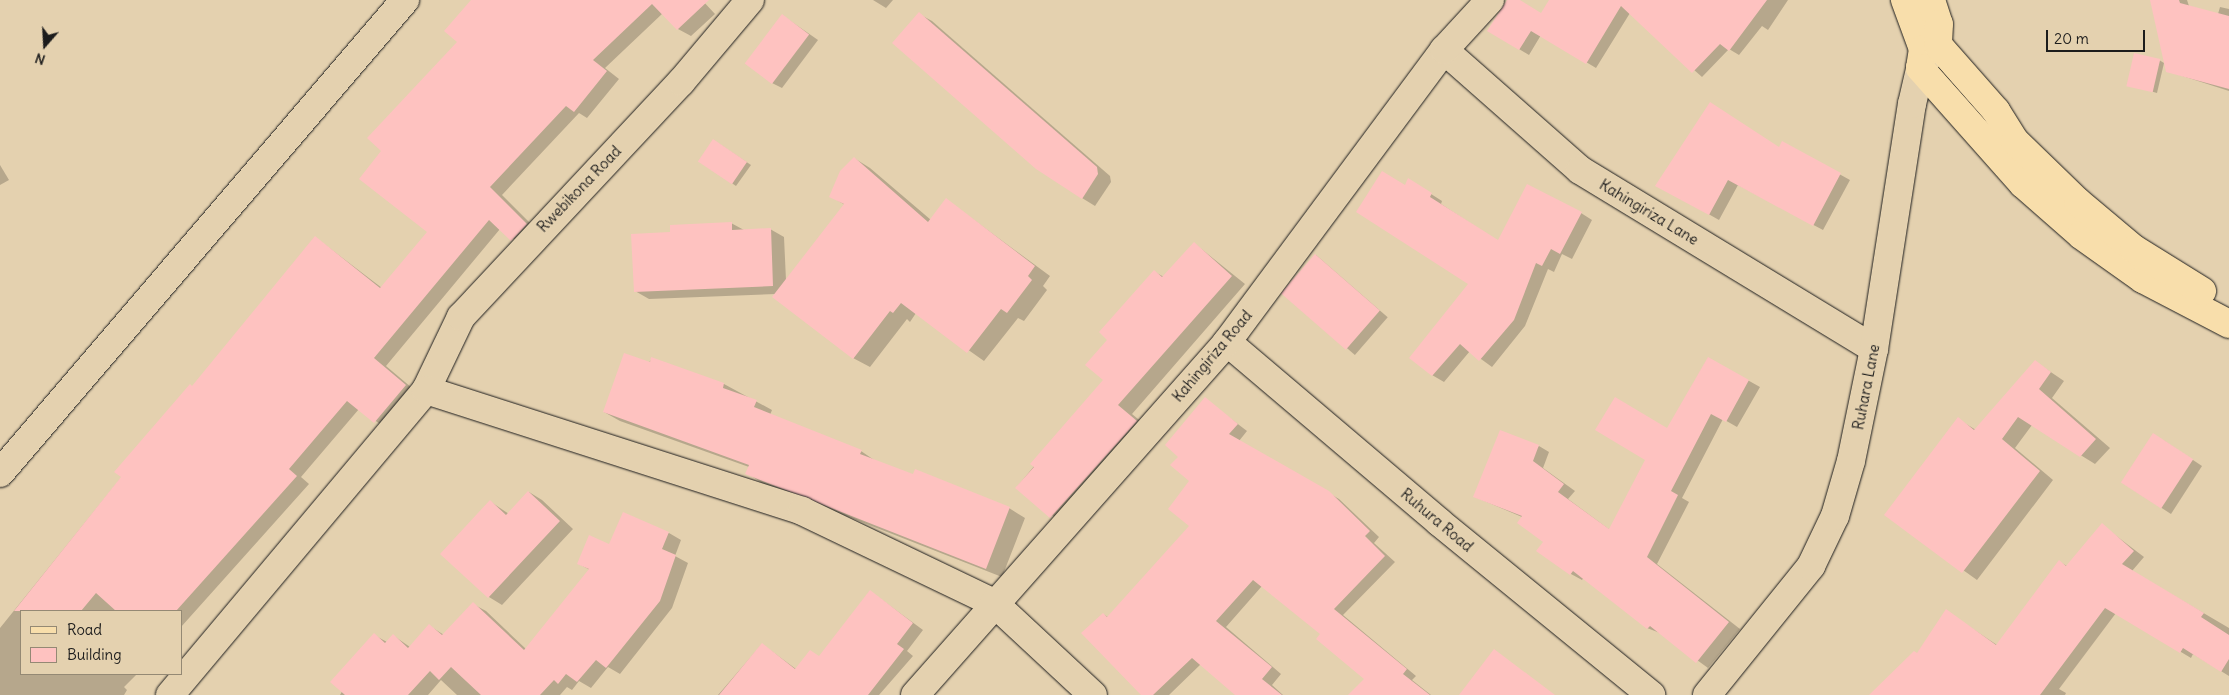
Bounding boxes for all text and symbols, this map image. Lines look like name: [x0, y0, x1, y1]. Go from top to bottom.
north arrow: [20, 20, 70, 70]
scale bar: [2049, 20, 2148, 52]
text: 20 m: [2054, 29, 2089, 48]
text: N: [33, 49, 48, 69]
street label: Rwebikona Road: [533, 142, 625, 236]
street label: Kahingiriza Lane: [1596, 175, 1702, 249]
street label: Kahingiriza Road: [1168, 307, 1256, 405]
street label: Ruhara Lane: [1849, 343, 1883, 431]
street label: Ruhura Road: [1397, 485, 1477, 555]
legend: [20, 610, 182, 675]
text: Road: [67, 620, 102, 639]
text: Building: [67, 645, 122, 664]

